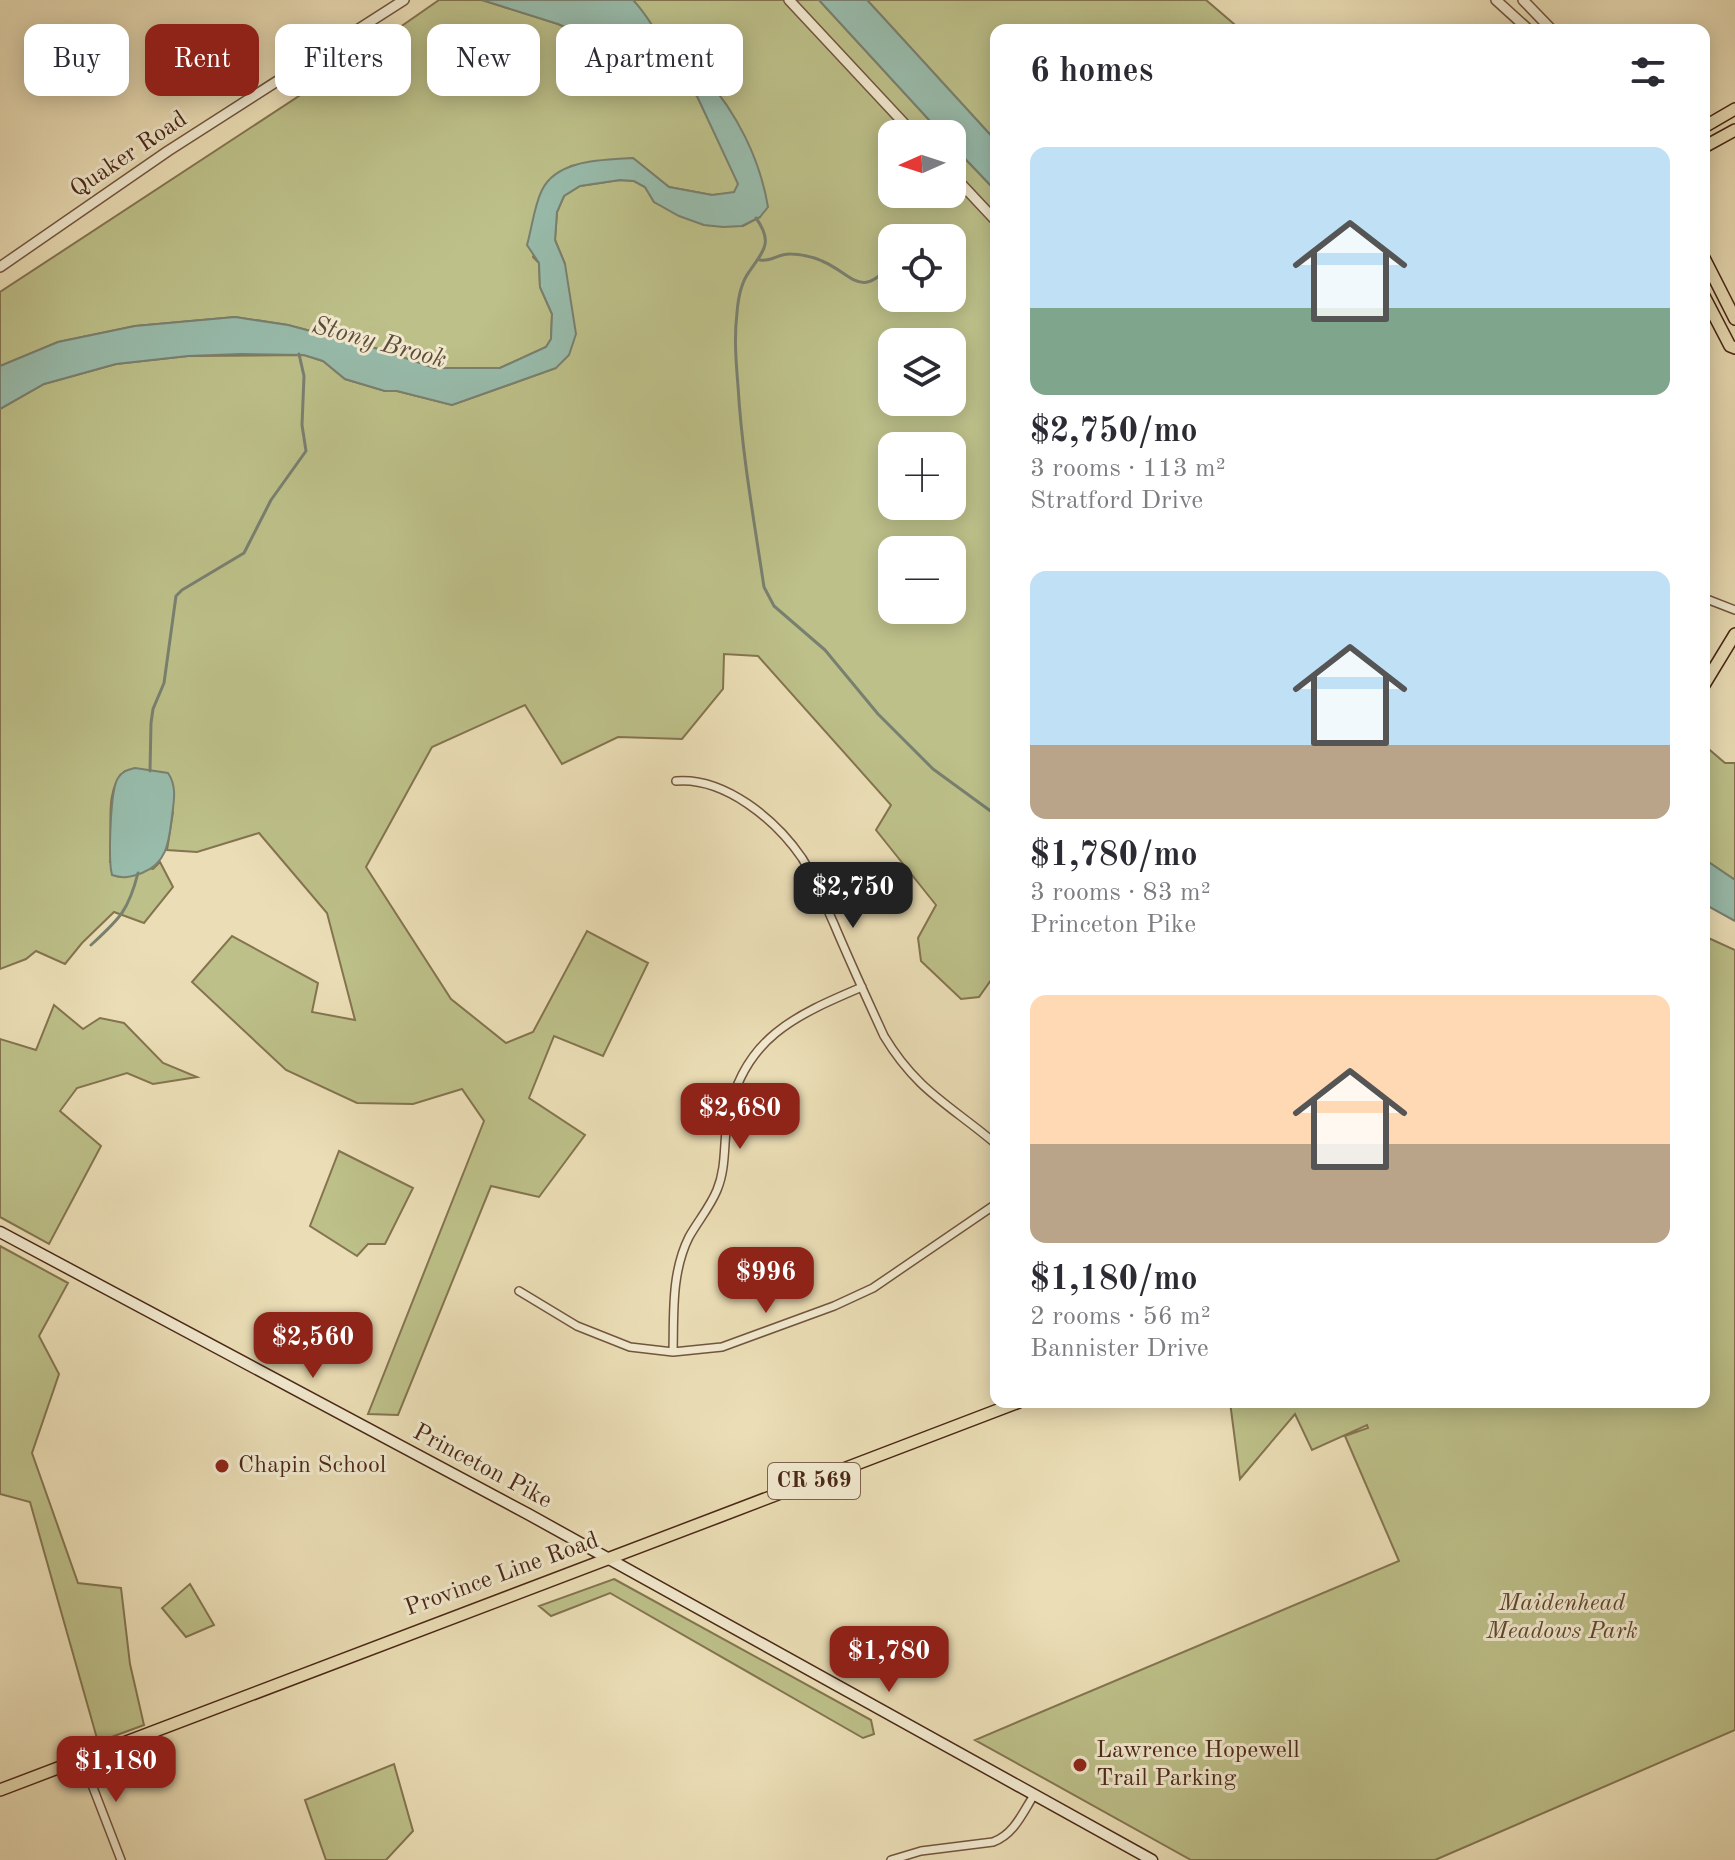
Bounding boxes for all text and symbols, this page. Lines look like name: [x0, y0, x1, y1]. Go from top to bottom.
chip: Buy: [24, 24, 129, 96]
chip: Rent: [145, 24, 259, 96]
chip: Filters: [275, 24, 411, 96]
chip: New: [427, 24, 540, 96]
chip: Apartment: [556, 24, 743, 96]
icon: filters: [1626, 50, 1670, 94]
text: 6 homes: [1030, 55, 1153, 89]
street label: Quaker Road: [66, 107, 192, 203]
north arrow: [878, 120, 966, 208]
map controls: [878, 120, 966, 624]
icon: home: [1278, 199, 1422, 343]
button: locate: [878, 224, 966, 312]
water label: Stony Brook: [309, 313, 449, 373]
button: layers: [878, 328, 966, 416]
text: $2,750/mo: [1030, 415, 1198, 449]
button: +: [878, 432, 966, 520]
text: 3 rooms · 113 m²: [1030, 456, 1226, 482]
text: Stratford Drive: [1030, 488, 1203, 514]
button: −: [878, 536, 966, 624]
icon: home: [1278, 623, 1422, 767]
text: $1,780/mo: [1030, 839, 1198, 873]
pin: $2,750: [788, 862, 918, 930]
text: $2,750: [812, 875, 894, 901]
text: 3 rooms · 83 m²: [1030, 880, 1211, 906]
text: Princeton Pike: [1030, 912, 1196, 938]
icon: home: [1278, 1047, 1422, 1191]
pin: $2,680: [675, 1083, 805, 1151]
text: $2,680: [699, 1096, 781, 1122]
pin: $996: [719, 1247, 813, 1315]
text: $996: [736, 1260, 796, 1286]
text: $1,180/mo: [1030, 1263, 1198, 1297]
text: 2 rooms · 56 m²: [1030, 1304, 1211, 1330]
pin: $2,560: [248, 1312, 378, 1380]
text: $2,560: [272, 1325, 354, 1351]
text: Bannister Drive: [1030, 1336, 1209, 1362]
street label: Princeton Pike: [409, 1420, 555, 1514]
place label: Chapin School: [238, 1454, 386, 1478]
marker: Chapin School: [213, 1457, 231, 1475]
road number: CR 569: [768, 1463, 860, 1499]
street label: Province Line Road: [402, 1529, 602, 1621]
park label: Maidenhead Meadows Park: [1485, 1592, 1638, 1644]
pin: $1,780: [824, 1626, 954, 1694]
text: $1,780: [848, 1639, 930, 1665]
pin: $1,180: [51, 1736, 181, 1804]
place label: Lawrence Hopewell Trail Parking: [1096, 1739, 1300, 1791]
text: $1,180: [75, 1749, 157, 1775]
marker: Lawrence Hopewell Trail Parking: [1071, 1756, 1089, 1774]

